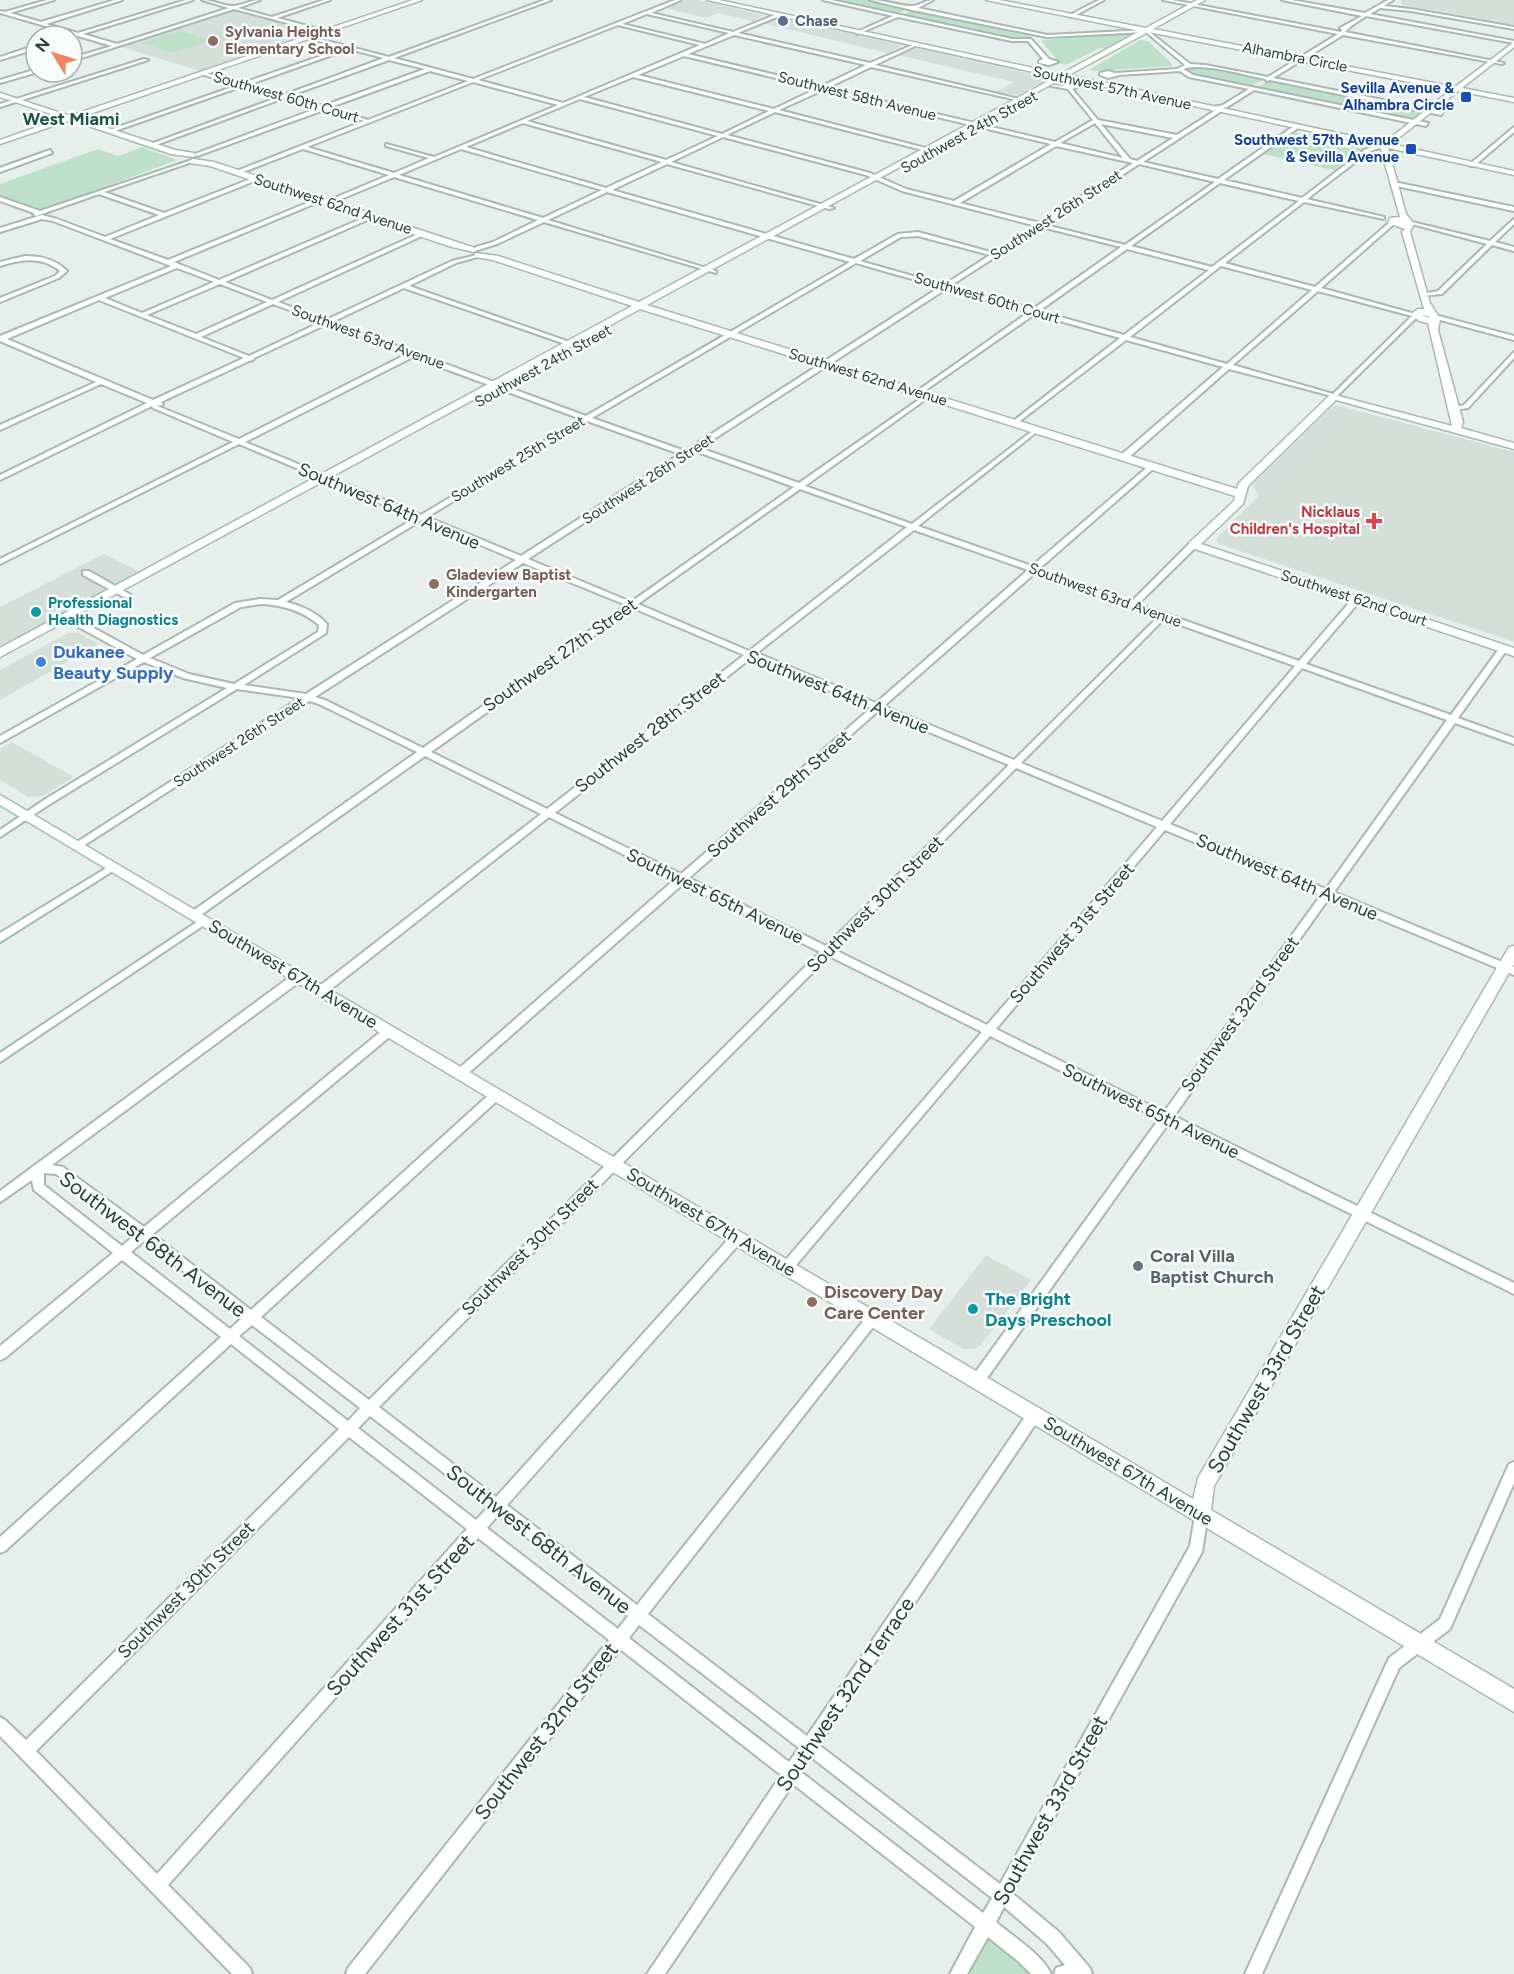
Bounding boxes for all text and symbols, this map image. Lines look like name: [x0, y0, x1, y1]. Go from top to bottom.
place label: Chase: [795, 12, 838, 30]
marker: Chase: [776, 14, 790, 28]
place label: Sylvania Heights Elementary School: [225, 23, 355, 58]
north arrow: [24, 24, 84, 84]
text: N: [31, 34, 54, 56]
marker: Sylvania Heights Elementary School: [206, 34, 220, 48]
street label: Alhambra Circle: [1241, 38, 1349, 76]
street label: Southwest 57th Avenue: [1031, 62, 1193, 114]
street label: Southwest 60th Court: [211, 68, 361, 127]
street label: Southwest 58th Avenue: [776, 68, 938, 124]
place label: Sevilla Avenue & Alhambra Circle: [1341, 79, 1455, 114]
street label: Southwest 24th Street: [897, 87, 1041, 177]
marker: Sevilla Avenue & Alhambra Circle: [1459, 90, 1473, 104]
district label: West Miami: [23, 108, 120, 130]
place label: Southwest 57th Avenue & Sevilla Avenue: [1234, 131, 1400, 166]
marker: Southwest 57th Avenue & Sevilla Avenue: [1404, 142, 1418, 156]
street label: Southwest 26th Street: [987, 166, 1125, 264]
street label: Southwest 62nd Avenue: [252, 170, 414, 238]
street label: Southwest 60th Court: [912, 269, 1062, 328]
street label: Southwest 63rd Avenue: [289, 301, 447, 373]
street label: Southwest 24th Street: [471, 321, 615, 411]
street label: Southwest 62nd Avenue: [787, 344, 949, 410]
street label: Southwest 25th Street: [448, 412, 589, 506]
street label: Southwest 26th Street: [579, 430, 717, 528]
street label: Southwest 64th Avenue: [295, 458, 483, 554]
place label: Nicklaus Children's Hospital: [1230, 503, 1360, 538]
marker: Nicklaus Children's Hospital: [1365, 512, 1383, 530]
street label: Southwest 63rd Avenue: [1026, 559, 1184, 631]
place label: Gladeview Baptist Kindergarten: [446, 566, 571, 601]
street label: Southwest 62nd Court: [1279, 566, 1430, 630]
marker: Gladeview Baptist Kindergarten: [427, 577, 441, 591]
street label: Southwest 27th Street: [479, 593, 641, 717]
place label: Professional Health Diagnostics: [48, 594, 178, 629]
marker: Professional Health Diagnostics: [29, 605, 43, 619]
place label: Dukanee Beauty Supply: [53, 641, 174, 684]
street label: Southwest 64th Avenue: [743, 645, 933, 739]
marker: Dukanee Beauty Supply: [34, 655, 48, 669]
street label: Southwest 28th Street: [571, 666, 730, 797]
street label: Southwest 26th Street: [170, 693, 308, 791]
street label: Southwest 29th Street: [703, 725, 856, 863]
street label: Southwest 64th Avenue: [1193, 829, 1381, 925]
street label: Southwest 30th Street: [802, 831, 948, 977]
street label: Southwest 65th Avenue: [623, 844, 807, 949]
street label: Southwest 31st Street: [1005, 858, 1139, 1008]
street label: Southwest 67th Avenue: [204, 915, 382, 1033]
street label: Southwest 32nd Street: [1176, 932, 1304, 1096]
street label: Southwest 65th Avenue: [1059, 1059, 1243, 1164]
street label: Southwest 67th Avenue: [622, 1163, 800, 1281]
street label: Southwest 68th Avenue: [55, 1166, 251, 1322]
street label: Southwest 30th Street: [457, 1174, 603, 1320]
place label: Coral Villa Baptist Church: [1150, 1245, 1274, 1288]
marker: Coral Villa Baptist Church: [1131, 1259, 1145, 1273]
street label: Southwest 33rd Street: [1202, 1280, 1330, 1478]
place label: Discovery Day Care Center: [824, 1281, 944, 1324]
place label: The Bright Days Preschool: [985, 1288, 1111, 1331]
marker: Discovery Day Care Center: [805, 1295, 819, 1309]
marker: The Bright Days Preschool: [966, 1302, 980, 1316]
street label: Southwest 67th Avenue: [1039, 1412, 1217, 1530]
street label: Southwest 68th Avenue: [442, 1459, 636, 1619]
street label: Southwest 30th Street: [113, 1517, 259, 1663]
street label: Southwest 31st Street: [321, 1529, 479, 1701]
street label: Southwest 32nd Terrace: [771, 1592, 919, 1796]
street label: Southwest 32nd Street: [469, 1637, 623, 1825]
street label: Southwest 33rd Street: [987, 1711, 1113, 1909]

